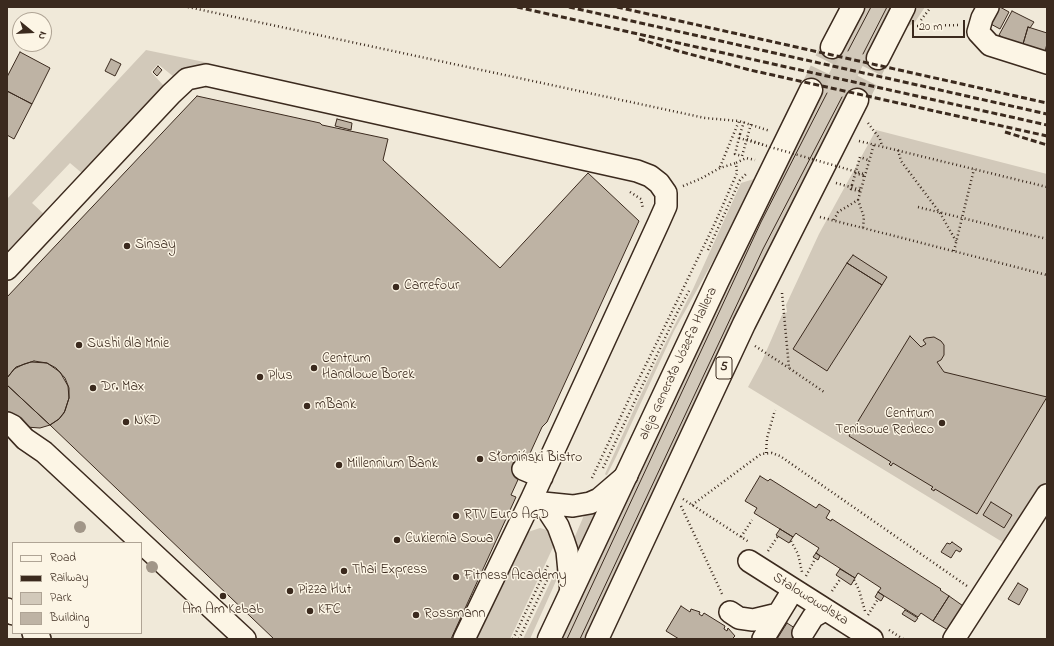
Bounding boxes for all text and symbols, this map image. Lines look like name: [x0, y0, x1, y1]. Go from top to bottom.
north arrow: [12, 12, 52, 52]
scale bar: [914, 12, 967, 38]
text: 20 m: [919, 18, 942, 36]
text: N: [34, 29, 51, 41]
place label: Sinsay: [135, 238, 176, 254]
marker: Sinsay: [122, 241, 132, 251]
place label: Carrefour: [404, 279, 459, 295]
marker: Carrefour: [391, 282, 401, 292]
street label: aleja Generała Józefa Hallera: [636, 285, 722, 443]
place label: Sushi dla Mnie: [87, 337, 169, 353]
marker: Sushi dla Mnie: [74, 340, 84, 350]
place label: Centrum Handlowe Borek: [322, 352, 414, 384]
road number: 5: [716, 357, 732, 379]
marker: Centrum Handlowe Borek: [309, 363, 319, 373]
place label: Plus: [268, 369, 293, 385]
marker: Plus: [255, 372, 265, 382]
place label: Dr. Max: [101, 380, 144, 396]
marker: Dr. Max: [88, 383, 98, 393]
place label: mBank: [315, 398, 356, 414]
marker: mBank: [302, 401, 312, 411]
place label: Centrum Tenisowe Redeco: [835, 407, 934, 440]
place label: NKD: [134, 414, 161, 430]
marker: NKD: [121, 417, 131, 427]
marker: Centrum Tenisowe Redeco: [937, 418, 947, 428]
place label: Słomiński Bistro: [488, 451, 582, 467]
marker: Słomiński Bistro: [475, 454, 485, 464]
place label: Millennium Bank: [347, 457, 438, 473]
marker: Millennium Bank: [334, 460, 344, 470]
place label: RTV Euro AGD: [464, 508, 549, 524]
marker: RTV Euro AGD: [451, 511, 461, 521]
place label: Cukiernia Sowa: [405, 532, 493, 548]
marker: Cukiernia Sowa: [392, 535, 402, 545]
legend: [12, 542, 142, 634]
text: Road: [50, 549, 76, 567]
place label: Thai Express: [352, 563, 427, 579]
marker: Thai Express: [339, 566, 349, 576]
text: Railway: [50, 569, 88, 587]
place label: Fitness Academy: [464, 569, 566, 585]
street label: Stalowowolska: [769, 570, 851, 630]
marker: Fitness Academy: [451, 572, 461, 582]
place label: Pizza Hut: [298, 583, 351, 599]
marker: Pizza Hut: [285, 586, 295, 596]
text: Park: [50, 589, 72, 607]
marker: Am Am Kebab: [218, 591, 228, 601]
place label: Am Am Kebab: [182, 603, 264, 619]
place label: KFC: [318, 603, 340, 619]
marker: KFC: [305, 606, 315, 616]
place label: Rossmann: [424, 607, 486, 623]
text: Building: [50, 609, 89, 627]
marker: Rossmann: [411, 610, 421, 620]

